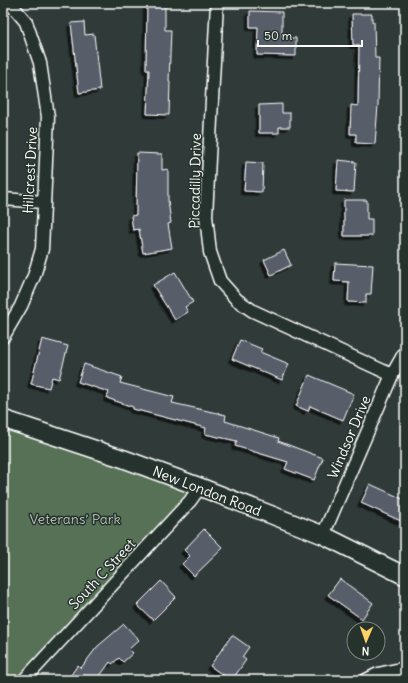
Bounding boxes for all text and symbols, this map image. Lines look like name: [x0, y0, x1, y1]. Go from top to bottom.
scale bar: [258, 22, 362, 48]
text: 50 m: [264, 28, 293, 43]
street label: Hillcrest Drive: [19, 126, 41, 214]
street label: Piccadilly Drive: [185, 133, 205, 229]
street label: Windsor Drive: [323, 393, 375, 481]
street label: New London Road: [150, 462, 264, 520]
park label: Veterans’ Park: [29, 510, 121, 528]
street label: South C Street: [65, 535, 139, 613]
north arrow: [346, 621, 386, 661]
text: N: [362, 644, 370, 658]

